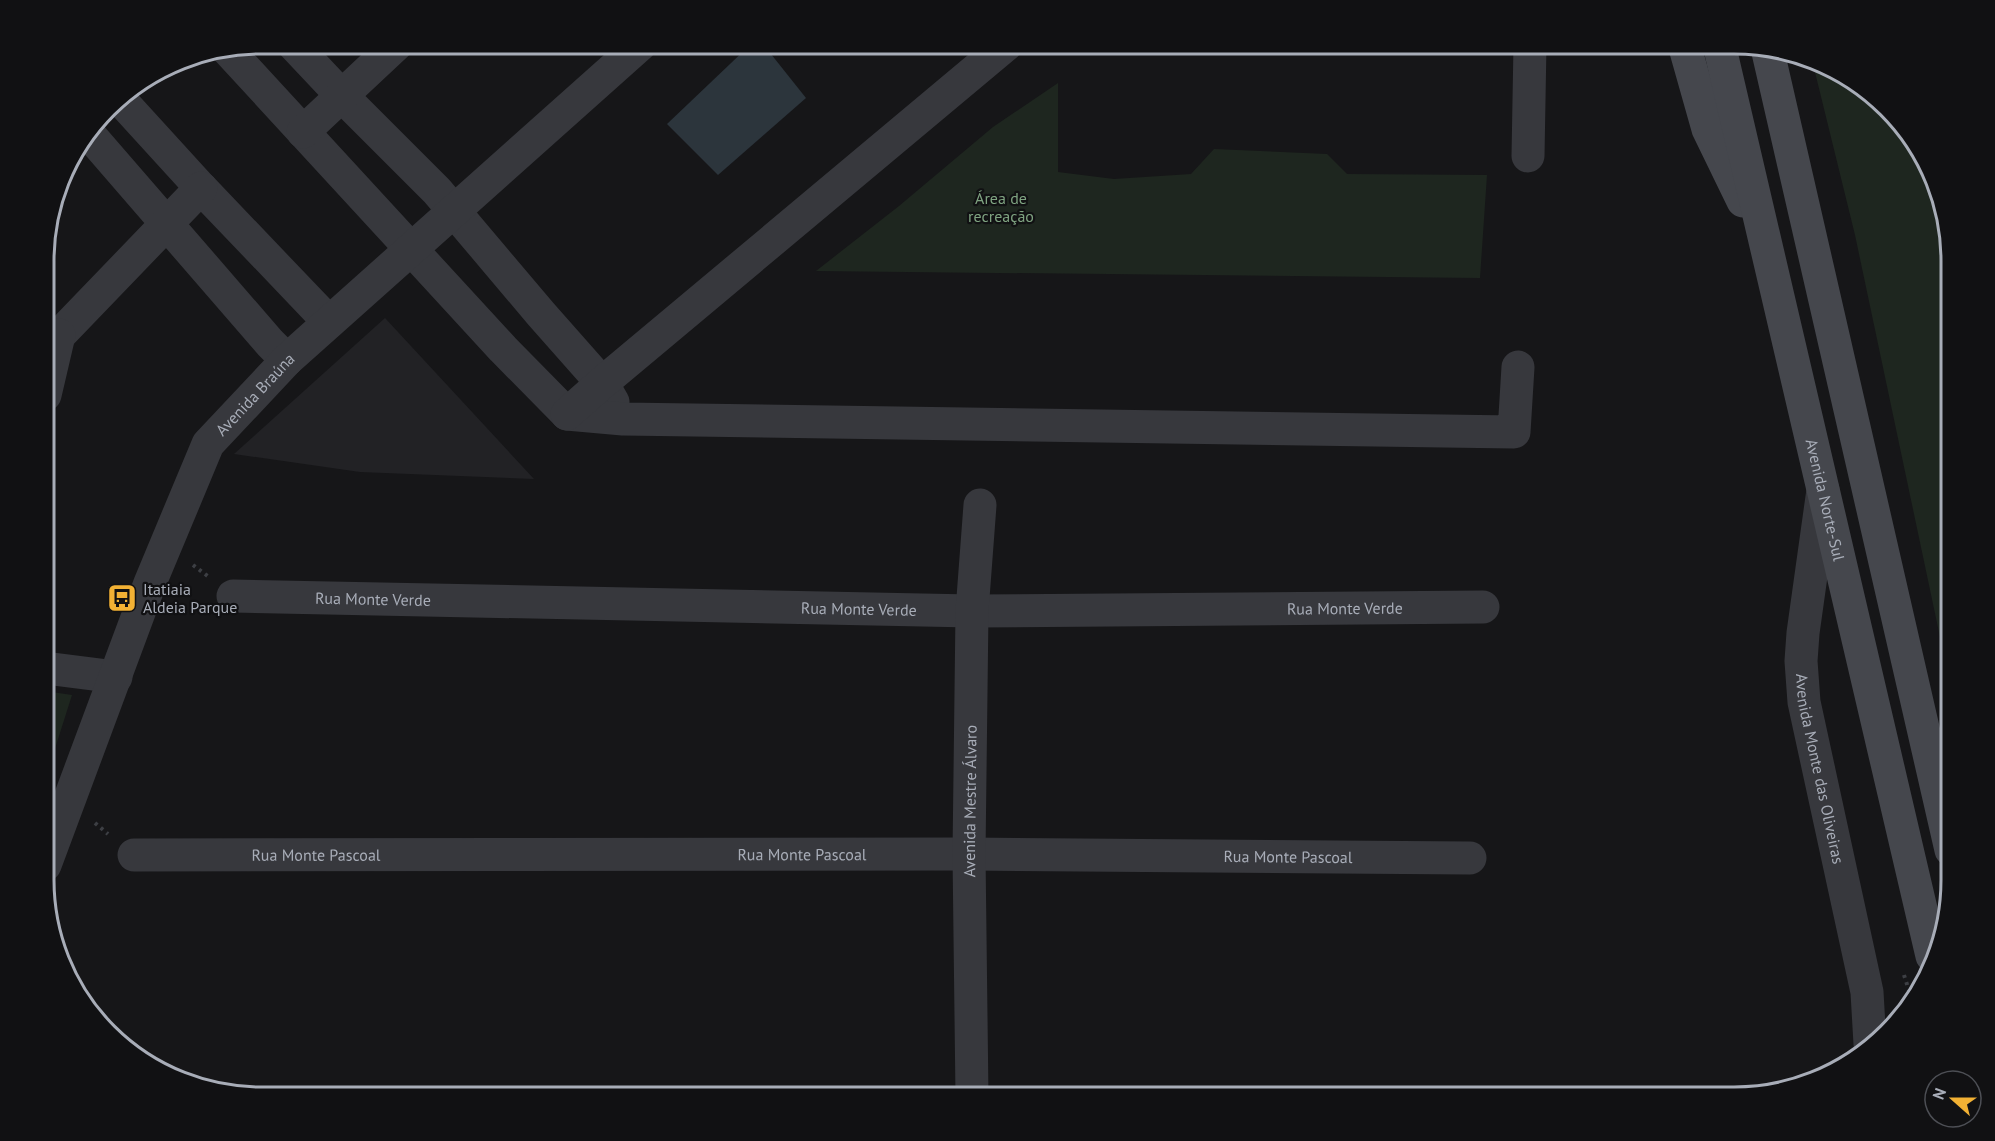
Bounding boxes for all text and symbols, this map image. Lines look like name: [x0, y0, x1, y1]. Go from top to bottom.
park label: Área de recreação: [968, 188, 1034, 226]
street label: Avenida Braúna: [211, 348, 298, 440]
street label: Avenida Norte-Sul: [1802, 437, 1849, 563]
place label: Itatiaia Aldeia Parque: [143, 579, 237, 617]
bus stop icon: Itatiaia Aldeia Parque: [106, 582, 138, 614]
street label: Rua Monte Verde: [315, 588, 431, 610]
street label: Rua Monte Verde: [801, 598, 917, 620]
street label: Rua Monte Verde: [1287, 598, 1403, 619]
street label: Avenida Monte das Oliveiras: [1792, 673, 1849, 866]
street label: Avenida Mestre Álvaro: [959, 725, 981, 877]
street label: Rua Monte Pascoal: [737, 844, 867, 864]
street label: Rua Monte Pascoal: [251, 845, 381, 865]
street label: Rua Monte Pascoal: [1223, 846, 1353, 867]
north arrow: [1923, 1069, 1983, 1129]
text: N: [1928, 1085, 1950, 1102]

